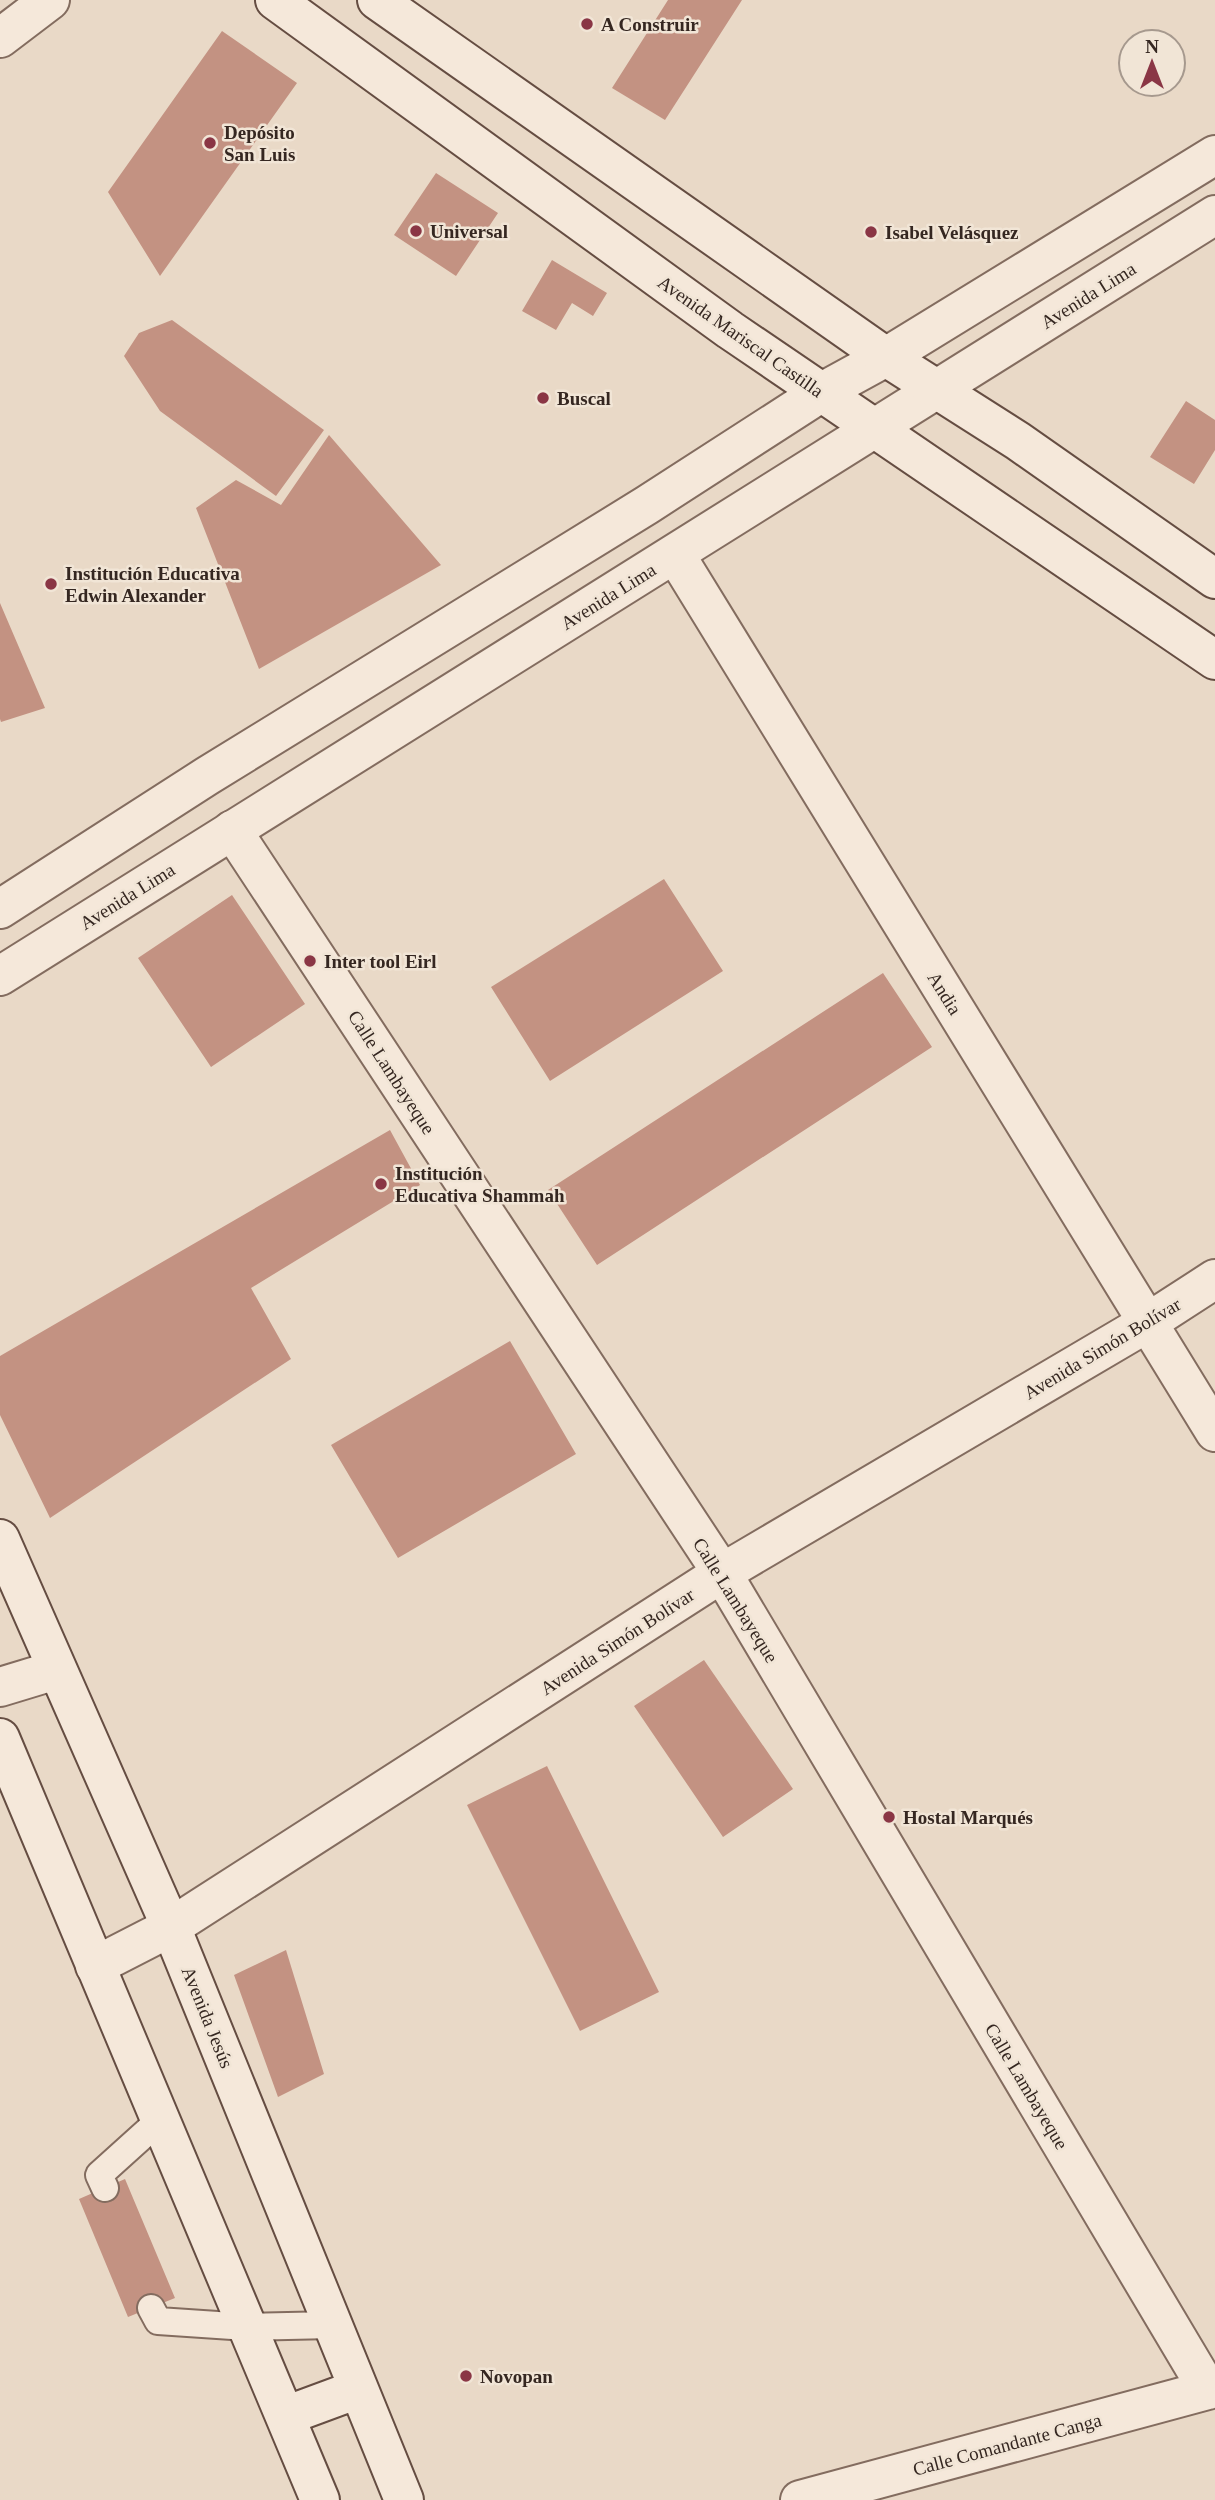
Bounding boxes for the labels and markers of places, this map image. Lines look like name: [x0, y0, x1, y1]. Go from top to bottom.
place label: A Construir: [601, 14, 699, 35]
marker: A Construir: [579, 16, 595, 32]
place label: Depósito San Luis: [224, 122, 295, 165]
marker: Depósito San Luis: [202, 135, 218, 151]
place label: Universal: [430, 221, 508, 242]
place label: Isabel Velásquez: [885, 222, 1019, 243]
marker: Universal: [408, 223, 424, 239]
marker: Isabel Velásquez: [863, 224, 879, 240]
place label: Buscal: [557, 388, 611, 409]
marker: Buscal: [535, 390, 551, 406]
place label: Institución Educativa Edwin Alexander: [65, 563, 240, 606]
marker: Institución Educativa Edwin Alexander: [43, 576, 59, 592]
place label: Inter tool Eirl: [324, 951, 437, 972]
marker: Inter tool Eirl: [302, 953, 318, 969]
place label: Institución Educativa Shammah: [395, 1163, 565, 1206]
marker: Institución Educativa Shammah: [373, 1176, 389, 1192]
place label: Hostal Marqués: [903, 1807, 1033, 1828]
marker: Hostal Marqués: [881, 1809, 897, 1825]
place label: Novopan: [480, 2366, 553, 2387]
marker: Novopan: [458, 2368, 474, 2384]

